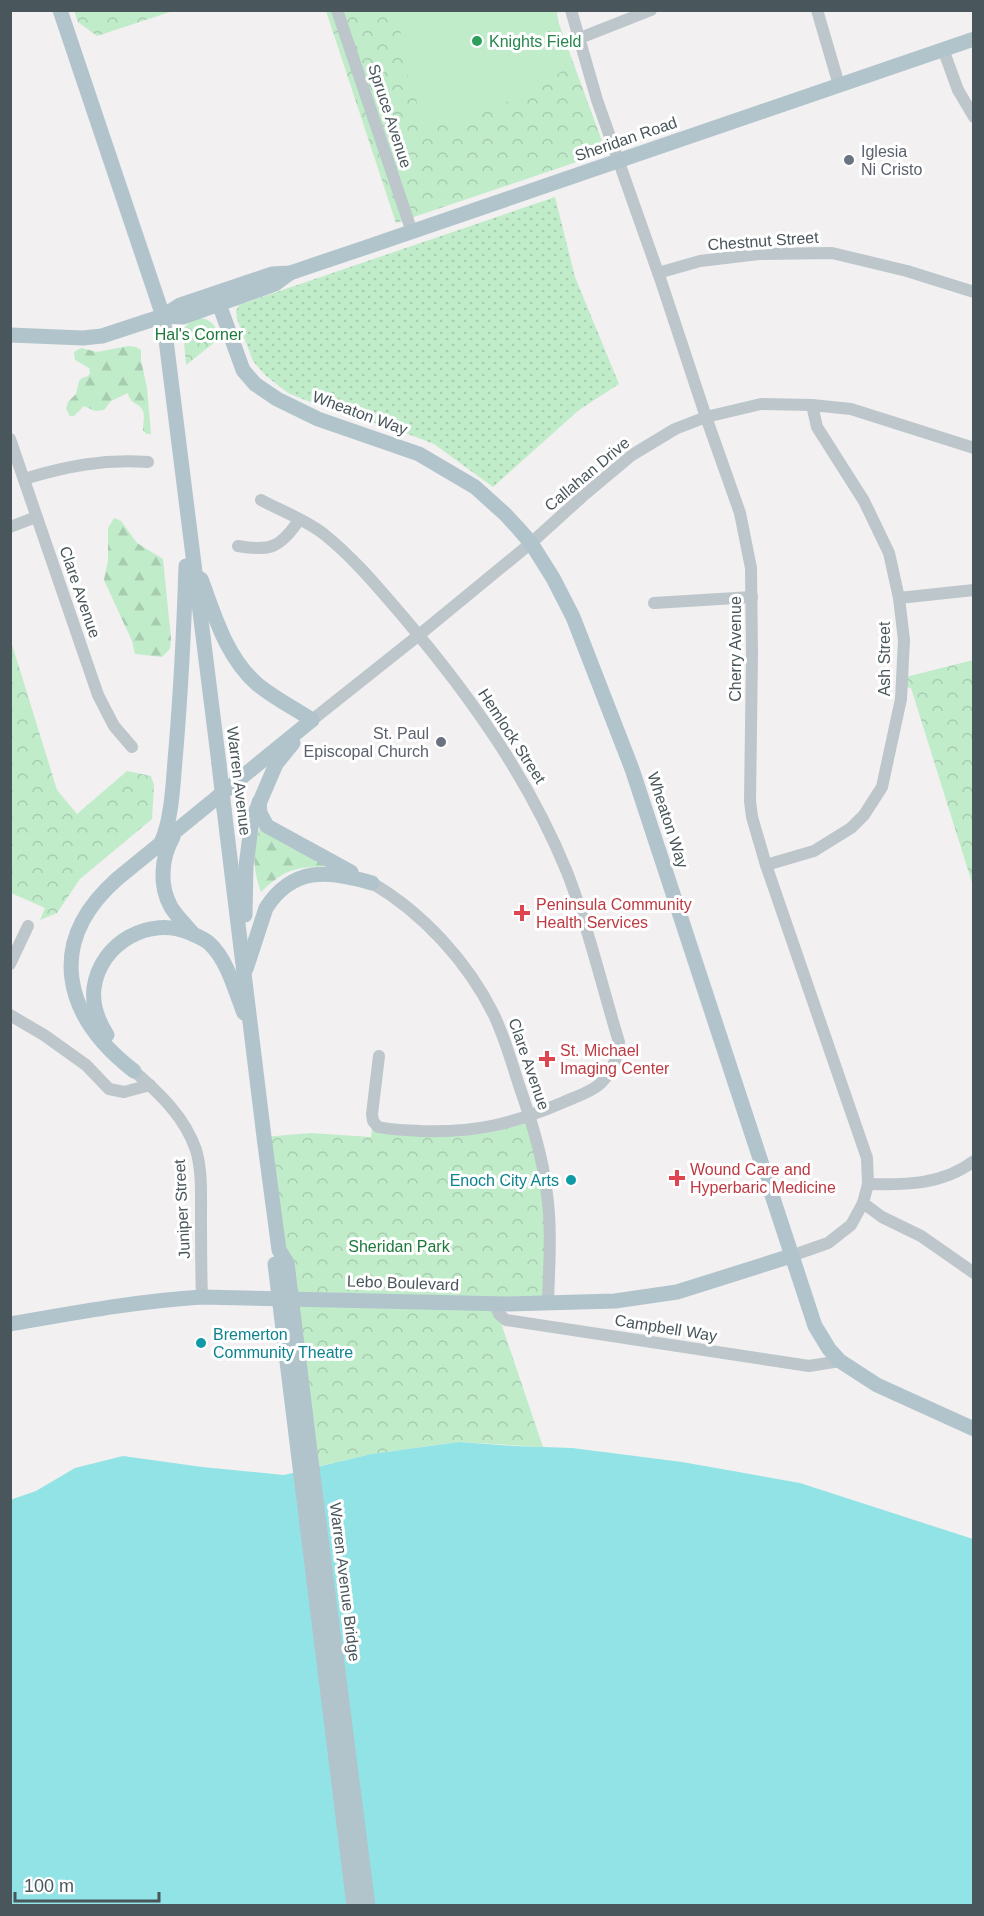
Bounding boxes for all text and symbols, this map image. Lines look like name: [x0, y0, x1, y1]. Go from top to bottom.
place label: Knights Field: [489, 33, 582, 50]
marker: Knights Field: [470, 34, 484, 48]
street label: Spruce Avenue: [365, 62, 415, 170]
street label: Sheridan Road: [573, 114, 679, 164]
place label: Iglesia Ni Cristo: [861, 143, 922, 178]
marker: Iglesia Ni Cristo: [842, 153, 856, 167]
street label: Chestnut Street: [707, 229, 820, 253]
park label: Hal's Corner: [155, 326, 244, 343]
street label: Wheaton Way: [310, 388, 410, 438]
street label: Callahan Drive: [541, 434, 633, 514]
street label: Clare Avenue: [56, 544, 104, 640]
street label: Cherry Avenue: [727, 596, 744, 702]
street label: Ash Street: [876, 621, 893, 696]
street label: Hemlock Street: [475, 686, 549, 787]
place label: St. Paul Episcopal Church: [304, 725, 429, 760]
street label: Warren Avenue: [224, 726, 254, 836]
marker: St. Paul Episcopal Church: [434, 735, 448, 749]
street label: Wheaton Way: [644, 770, 692, 870]
place label: Peninsula Community Health Services: [536, 896, 692, 931]
marker: Peninsula Community Health Services: [513, 904, 531, 922]
street label: Clare Avenue: [505, 1016, 553, 1112]
place label: St. Michael Imaging Center: [560, 1042, 670, 1077]
marker: St. Michael Imaging Center: [538, 1050, 556, 1068]
street label: Juniper Street: [171, 1158, 193, 1259]
place label: Wound Care and Hyperbaric Medicine: [690, 1161, 836, 1196]
marker: Wound Care and Hyperbaric Medicine: [668, 1169, 686, 1187]
place label: Enoch City Arts: [450, 1172, 559, 1189]
marker: Enoch City Arts: [564, 1173, 578, 1187]
park label: Sheridan Park: [348, 1238, 451, 1255]
street label: Lebo Boulevard: [347, 1273, 459, 1293]
street label: Campbell Way: [614, 1312, 718, 1344]
place label: Bremerton Community Theatre: [213, 1326, 353, 1361]
marker: Bremerton Community Theatre: [194, 1336, 208, 1350]
street label: Warren Avenue Bridge: [327, 1502, 363, 1663]
scale bar: [15, 1865, 159, 1903]
text: 100 m: [24, 1876, 74, 1896]

